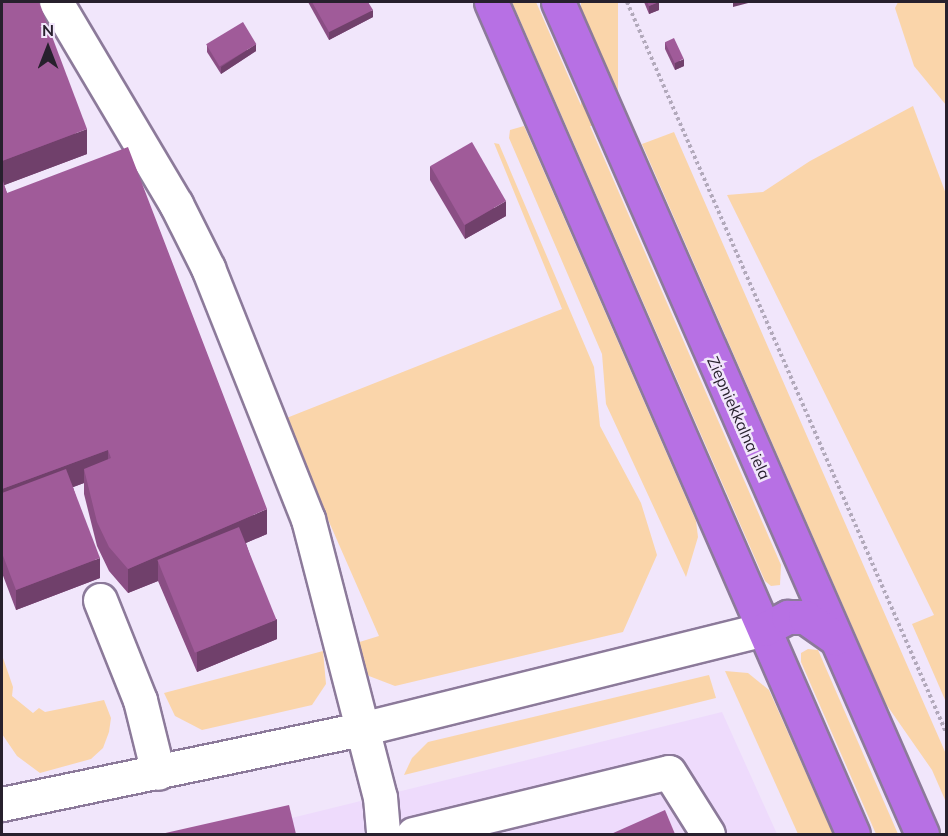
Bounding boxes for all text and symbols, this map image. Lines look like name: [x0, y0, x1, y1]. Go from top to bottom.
north arrow: [18, 18, 78, 78]
text: N: [42, 20, 54, 40]
street label: Ziepniekkalna iela: [703, 354, 775, 482]

